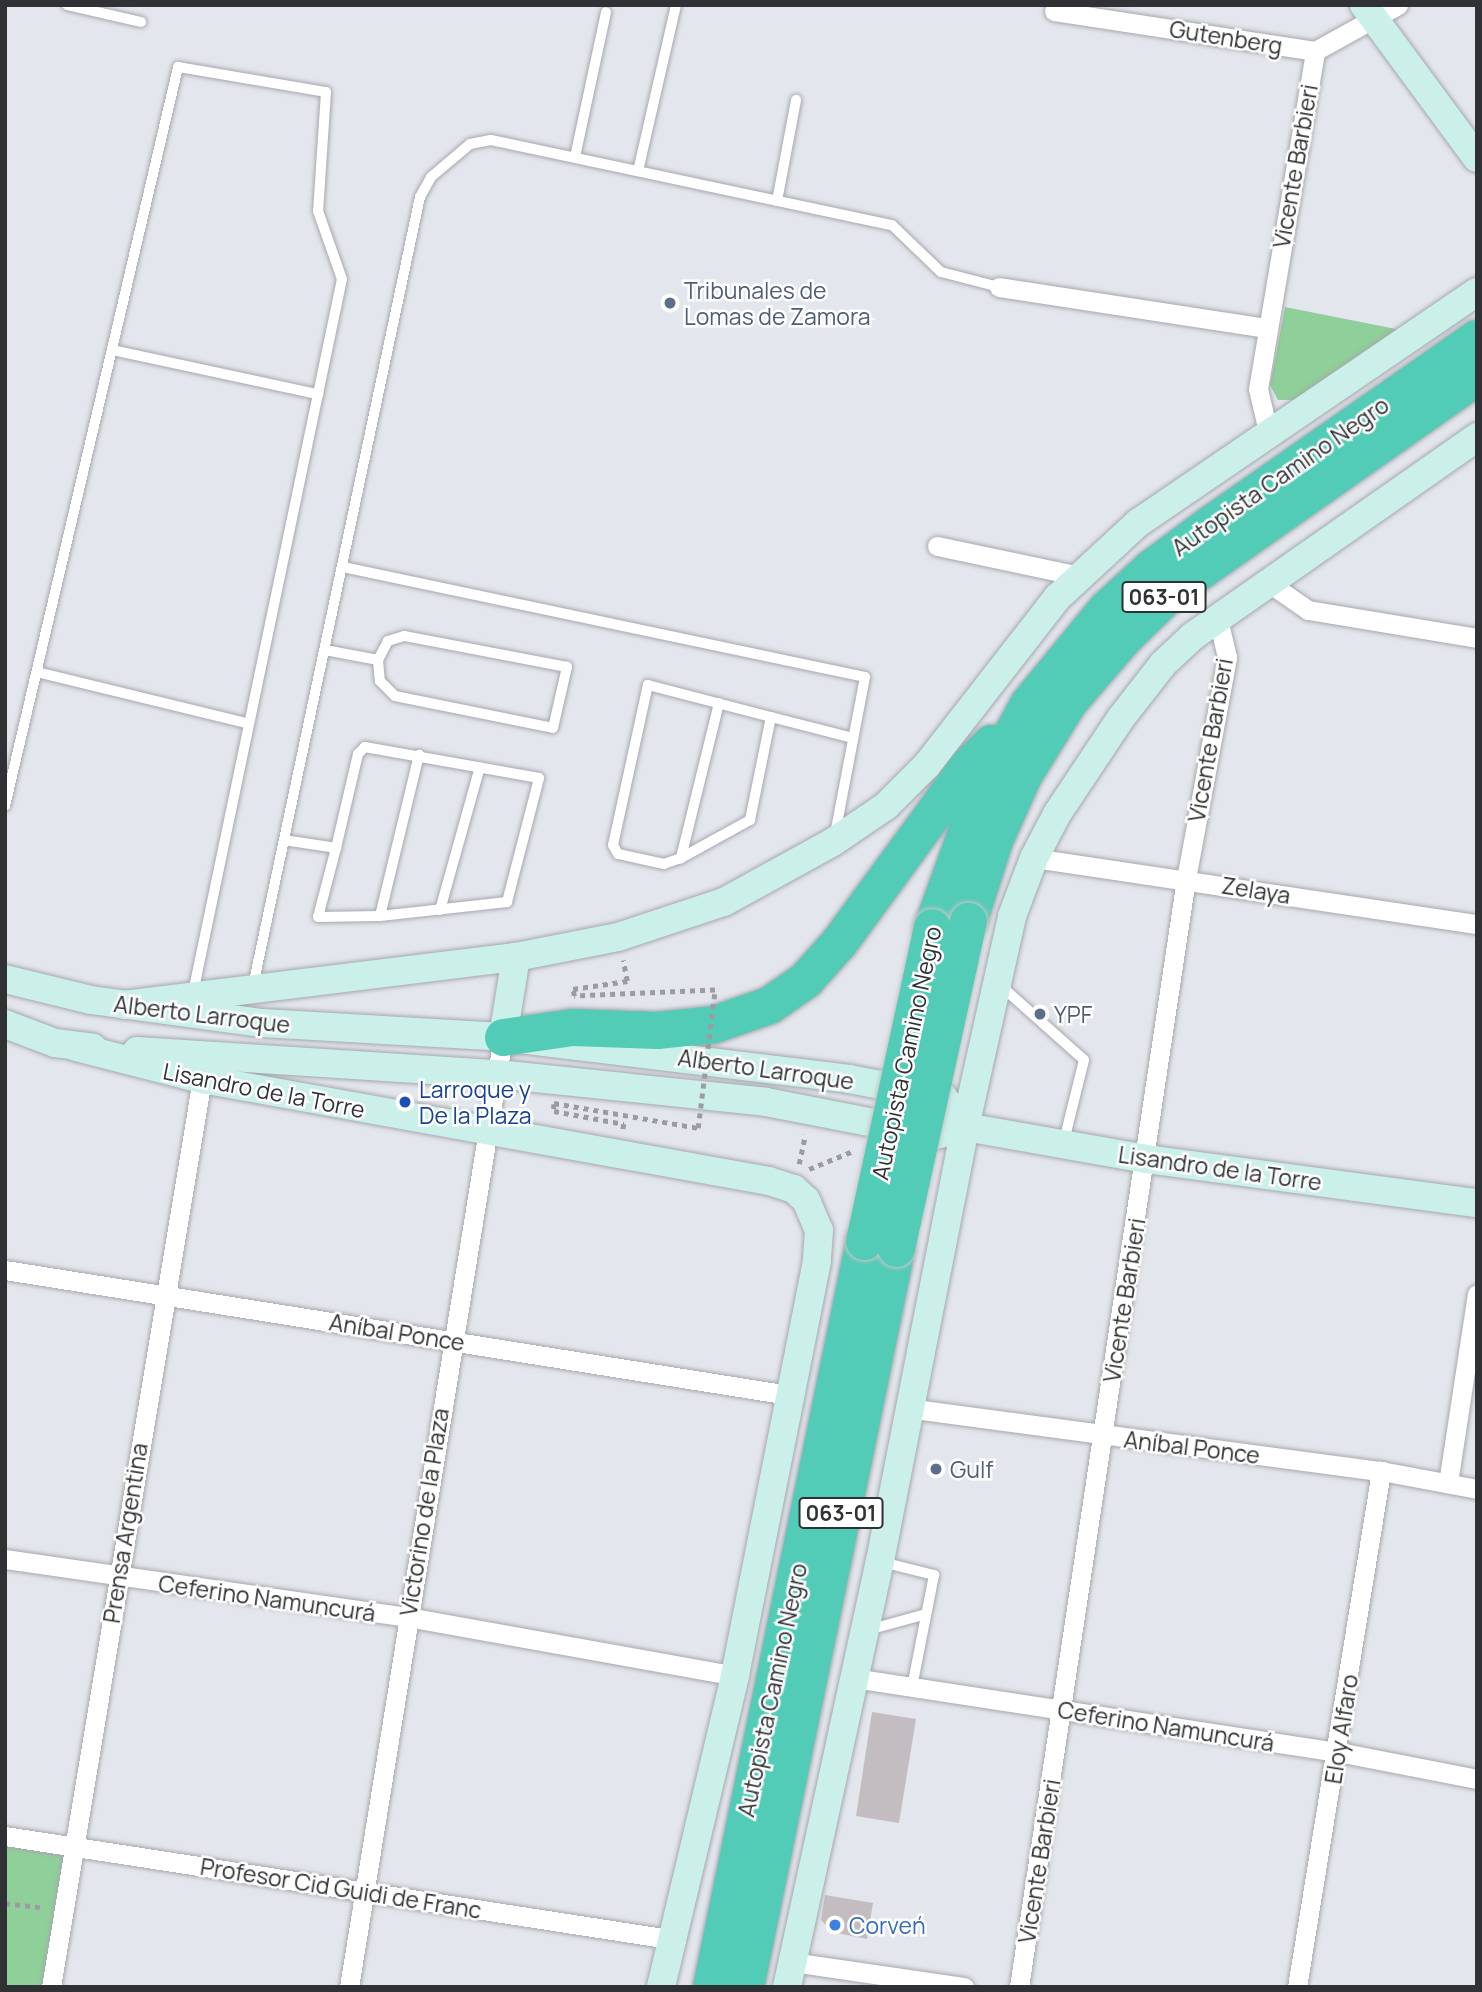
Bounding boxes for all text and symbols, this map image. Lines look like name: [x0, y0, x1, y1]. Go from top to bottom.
street label: Gutenberg: [1168, 14, 1284, 60]
street label: Vicente Barbieri: [1267, 82, 1323, 250]
place label: Tribunales de Lomas de Zamora: [684, 276, 871, 330]
marker: Tribunales de Lomas de Zamora: [662, 295, 678, 311]
street label: Autopista Camino Negro: [1166, 391, 1394, 561]
road number: 063-01: [1120, 580, 1208, 614]
street label: Vicente Barbieri: [1182, 656, 1238, 824]
street label: Zelaya: [1220, 871, 1292, 909]
street label: Autopista Camino Negro: [866, 924, 946, 1182]
street label: Alberto Larroque: [112, 989, 292, 1039]
place label: YPF: [1054, 1000, 1092, 1028]
marker: YPF: [1032, 1006, 1048, 1022]
street label: Alberto Larroque: [676, 1043, 856, 1095]
street label: Lisandro de la Torre: [161, 1057, 367, 1123]
place label: Larroque y De la Plaza: [419, 1075, 532, 1129]
marker: Larroque y De la Plaza: [397, 1094, 413, 1110]
street label: Lisandro de la Torre: [1117, 1140, 1323, 1196]
street label: Vicente Barbieri: [1097, 1216, 1151, 1384]
street label: Aníbal Ponce: [327, 1308, 467, 1356]
street label: Victorino de la Plaza: [394, 1406, 454, 1618]
street label: Aníbal Ponce: [1122, 1425, 1262, 1469]
street label: Prensa Argentina: [97, 1441, 153, 1625]
place label: Gulf: [950, 1455, 993, 1483]
marker: Gulf: [928, 1461, 944, 1477]
road number: 063-01: [797, 1496, 885, 1530]
street label: Autopista Camino Negro: [732, 1561, 812, 1819]
street label: Ceferino Namuncurá: [157, 1569, 377, 1627]
street label: Eloy Alfaro: [1319, 1672, 1363, 1786]
street label: Ceferino Namuncurá: [1056, 1695, 1276, 1757]
street label: Vicente Barbieri: [1012, 1777, 1066, 1945]
street label: Profesor Cid Guidi de Franc: [198, 1852, 484, 1924]
place label: Corveń: [849, 1911, 926, 1939]
marker: Corveń: [827, 1917, 843, 1933]

